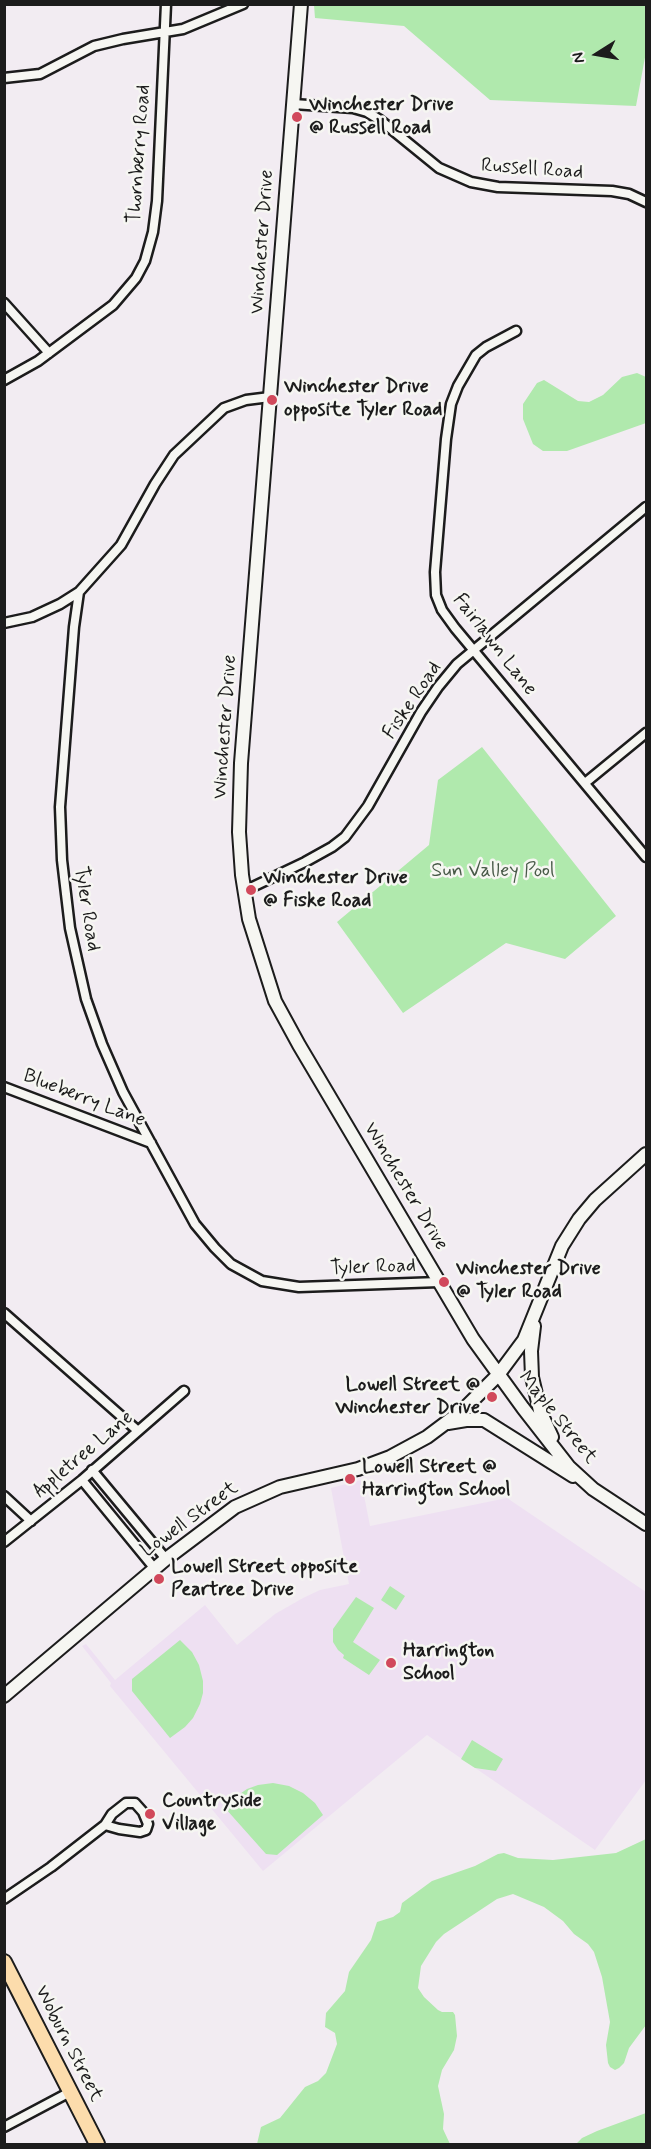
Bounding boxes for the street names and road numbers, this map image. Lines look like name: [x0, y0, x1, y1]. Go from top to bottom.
street label: Thornberry Road: [123, 84, 157, 224]
street label: Russell Road: [480, 154, 584, 186]
street label: Winchester Drive: [246, 169, 280, 315]
street label: Fairlawn Lane: [447, 589, 541, 701]
street label: Winchester Drive: [209, 654, 243, 800]
street label: Fiske Road: [378, 658, 448, 744]
street label: Tyler Road: [67, 865, 105, 953]
street label: Blueberry Lane: [19, 1065, 149, 1133]
street label: Winchester Drive: [357, 1119, 453, 1255]
street label: Tyler Road: [330, 1255, 416, 1281]
street label: Maple Street: [512, 1367, 602, 1469]
street label: Appletree Lane: [29, 1406, 139, 1504]
street label: Lowell Street: [137, 1477, 243, 1563]
street label: Woburn Street: [28, 1982, 108, 2106]

